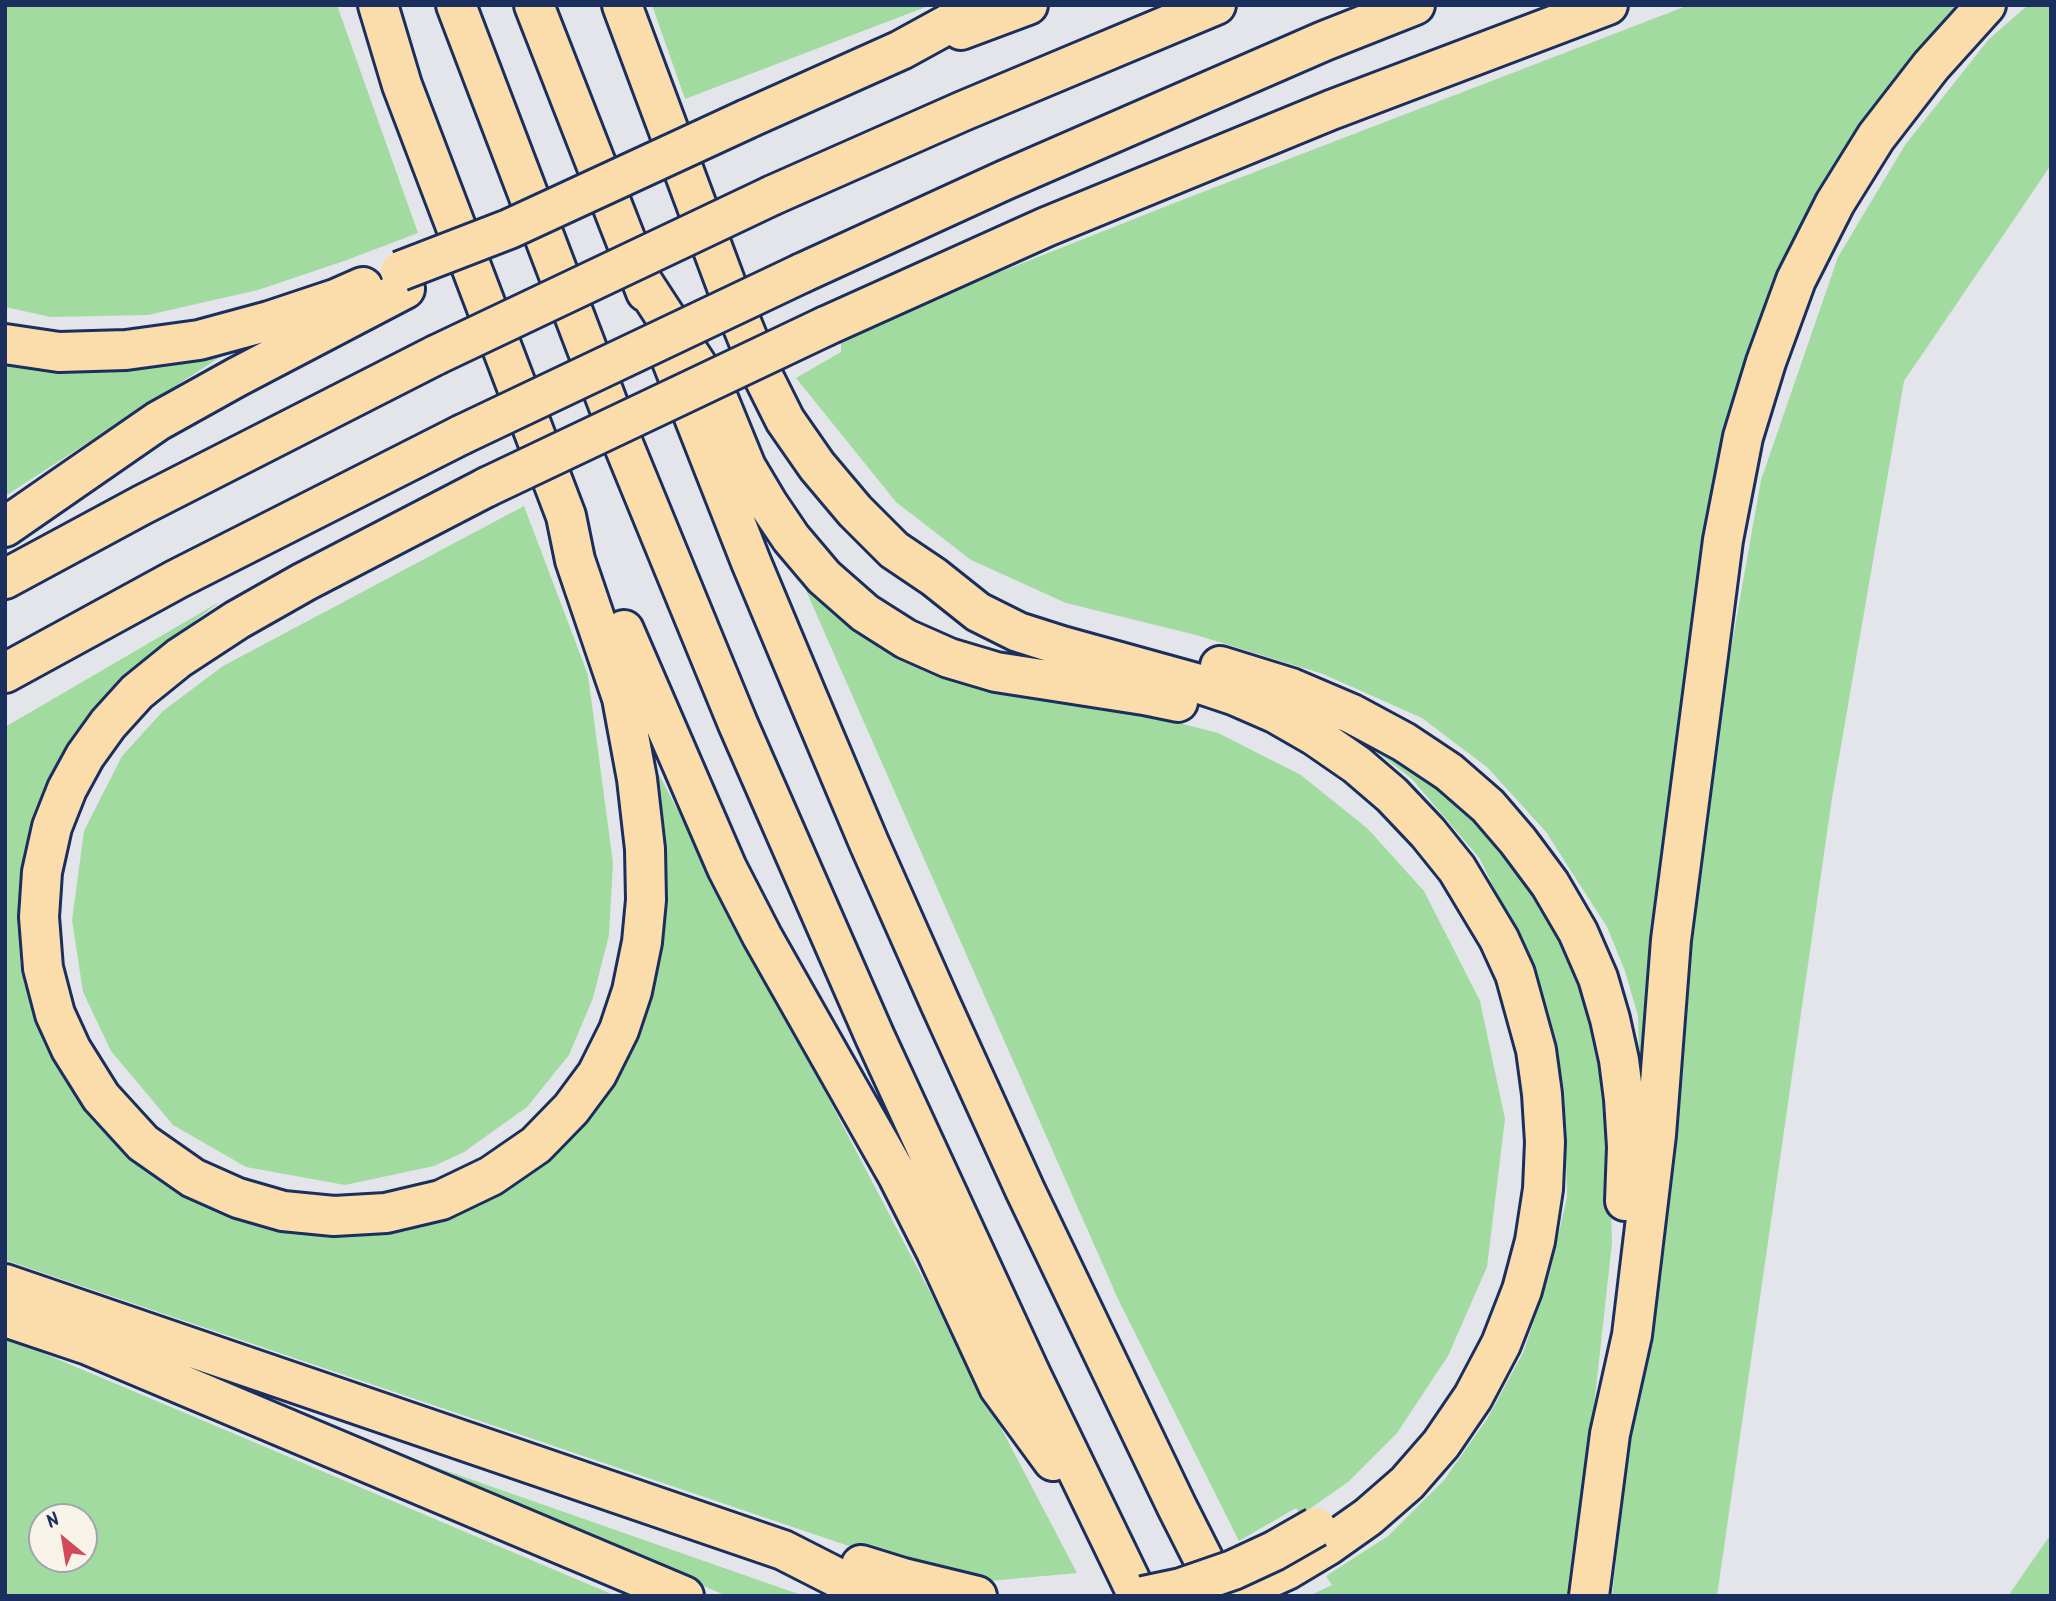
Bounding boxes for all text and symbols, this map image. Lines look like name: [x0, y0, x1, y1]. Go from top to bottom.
north arrow: [28, 1503, 98, 1573]
text: N: [41, 1506, 66, 1538]

